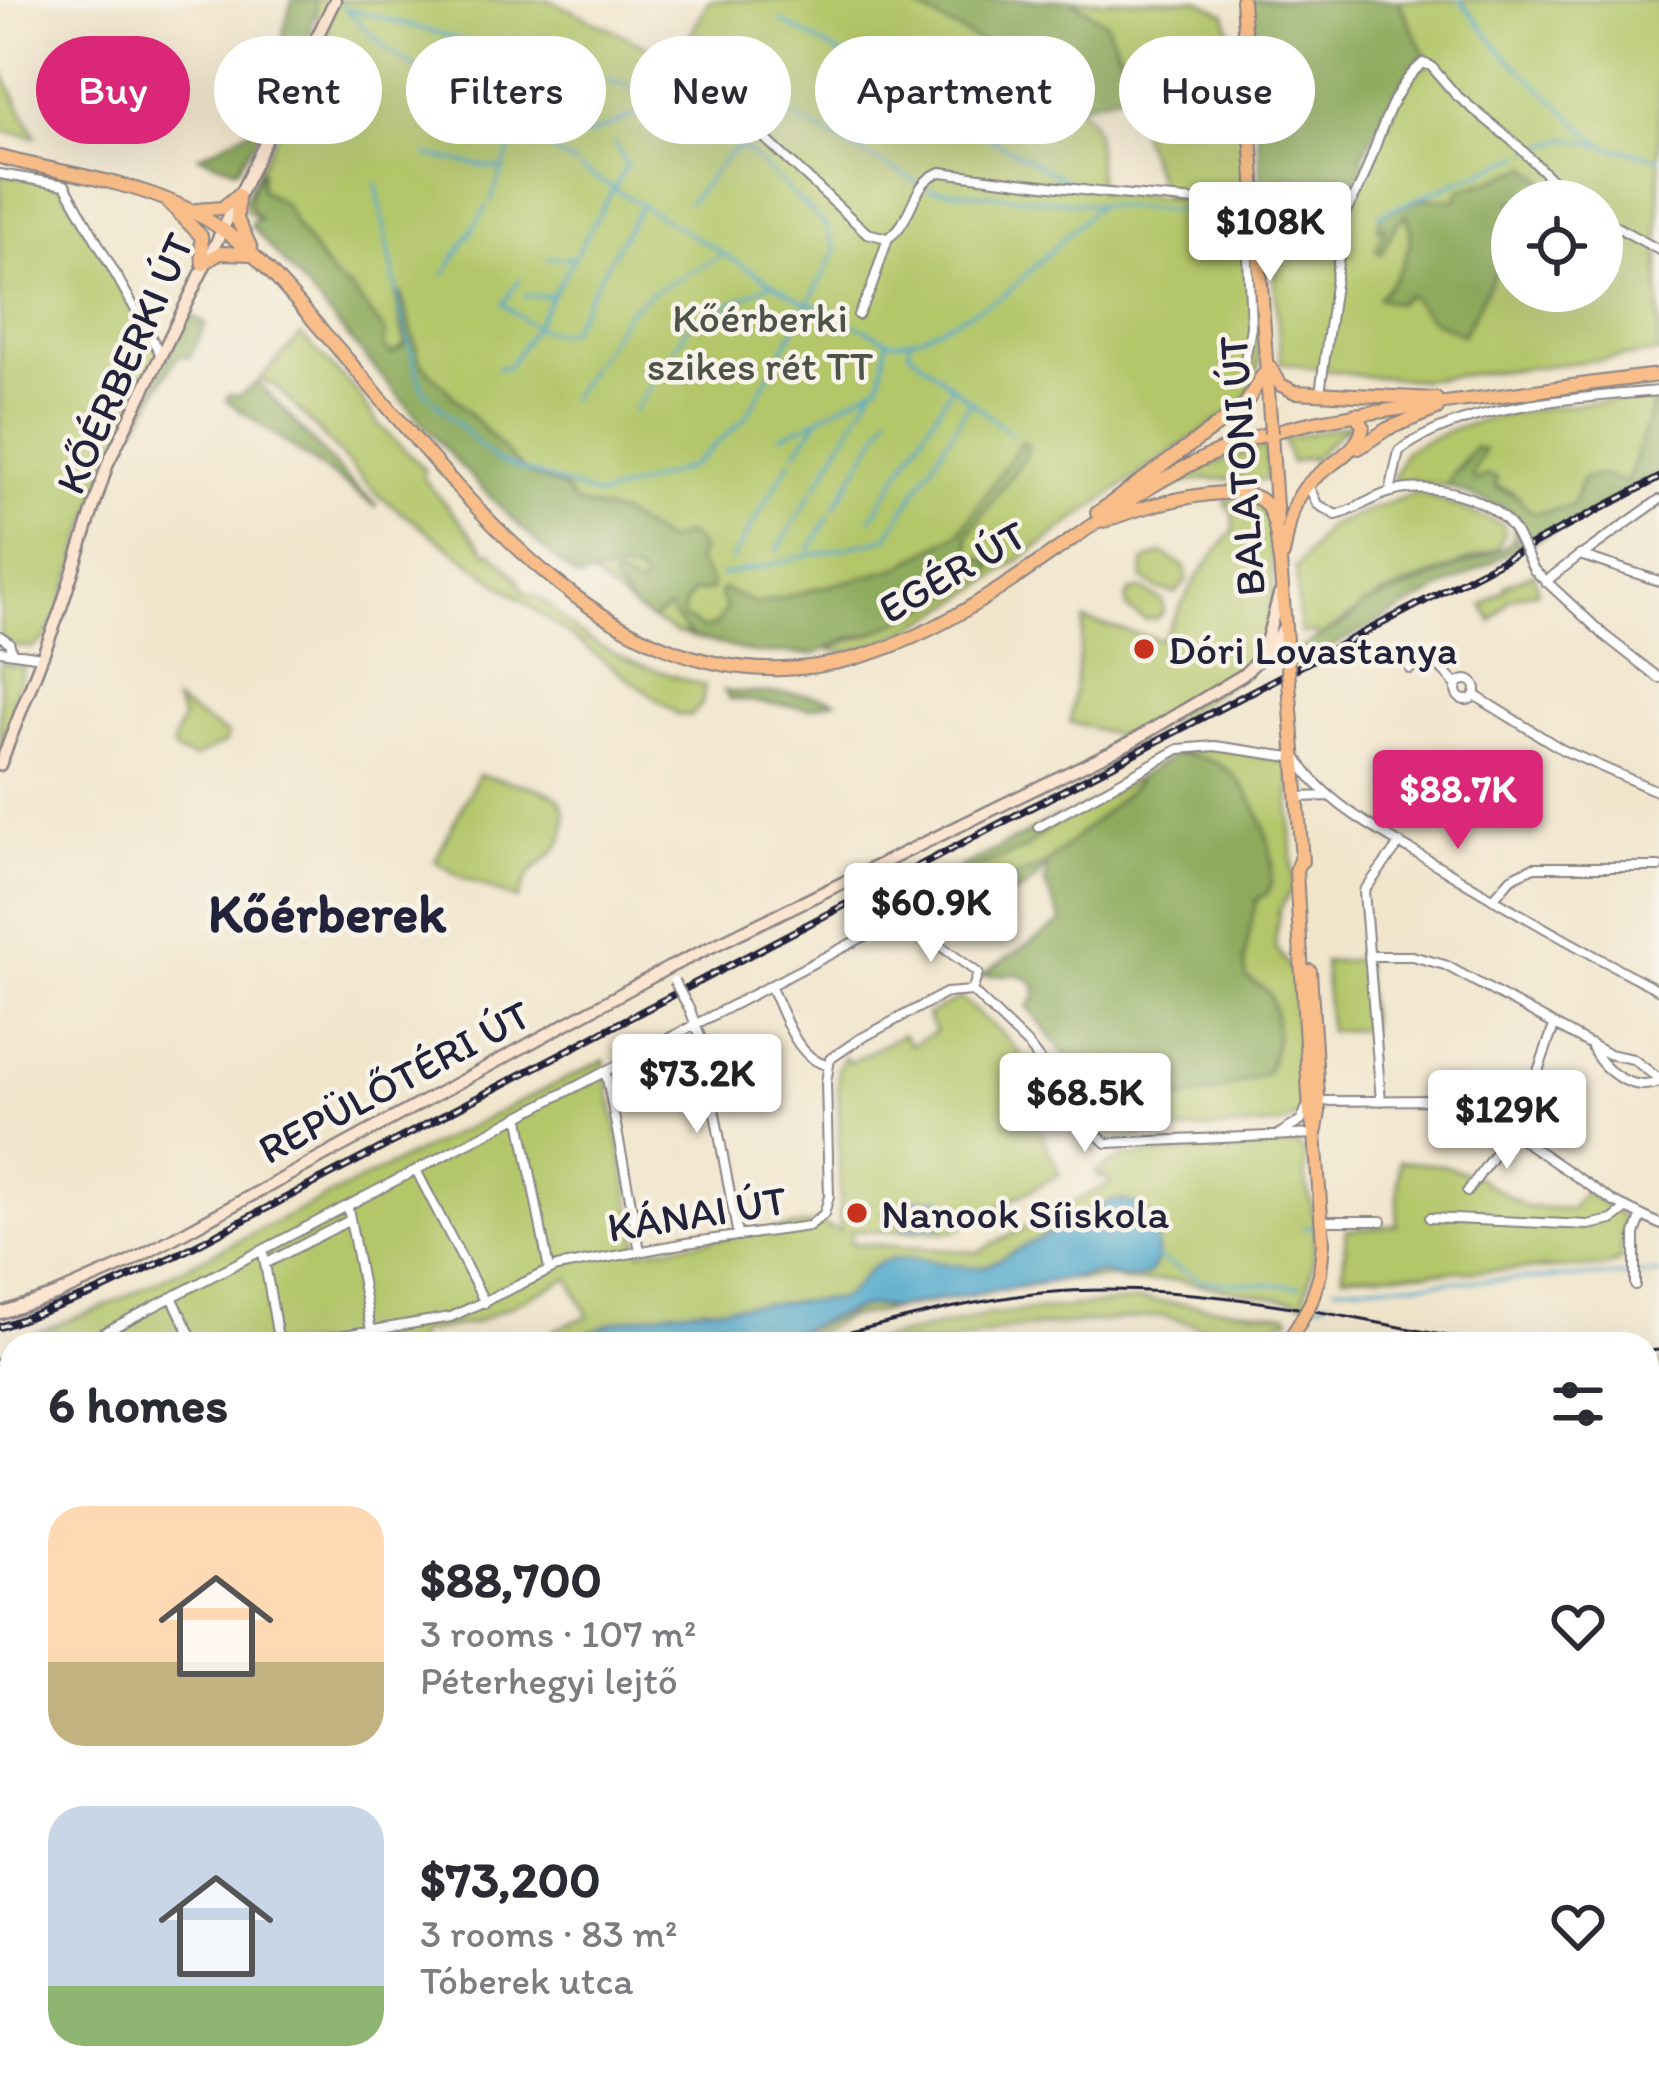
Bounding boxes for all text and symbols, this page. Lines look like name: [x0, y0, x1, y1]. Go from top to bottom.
chip: Buy: [36, 36, 190, 144]
chip: Rent: [214, 36, 382, 144]
chip: Filters: [406, 36, 606, 144]
chip: New: [630, 36, 791, 144]
chip: Apartment: [815, 36, 1095, 144]
chip: House: [1119, 36, 1315, 144]
map controls: [1491, 180, 1623, 312]
button: locate: [1491, 180, 1623, 312]
pin: $108K: [1186, 182, 1354, 284]
text: $108K: [1216, 197, 1324, 244]
street label: KŐÉRBERKI ÚT: [44, 225, 205, 501]
park label: Kőérberki szikes rét TT: [647, 292, 874, 391]
street label: BALATONI ÚT: [1207, 334, 1276, 598]
street label: EGÉR ÚT: [869, 509, 1036, 634]
place label: Dóri Lovastanya: [1168, 624, 1457, 675]
marker: Dóri Lovastanya: [1131, 636, 1157, 662]
pin: $88.7K: [1360, 750, 1556, 852]
text: $88.7K: [1400, 765, 1516, 812]
pin: $60.9K: [833, 863, 1029, 965]
text: $60.9K: [871, 878, 991, 925]
district label: Kőérberek: [208, 881, 447, 946]
street label: REPÜLŐTÉRI ÚT: [249, 988, 539, 1175]
pin: $73.2K: [599, 1034, 795, 1136]
text: $73.2K: [639, 1049, 755, 1096]
pin: $68.5K: [987, 1053, 1183, 1155]
text: $68.5K: [1027, 1068, 1143, 1115]
pin: $129K: [1423, 1070, 1591, 1172]
text: $129K: [1455, 1085, 1559, 1132]
street label: KÁNAI ÚT: [604, 1174, 791, 1253]
place label: Nanook Síiskola: [881, 1188, 1169, 1239]
marker: Nanook Síiskola: [844, 1200, 870, 1226]
icon: filters: [1545, 1371, 1611, 1437]
text: 6 homes: [48, 1374, 228, 1435]
text: $88,700: [420, 1549, 602, 1610]
icon: home: [144, 1554, 288, 1698]
icon: heart: [1545, 1593, 1611, 1659]
text: 3 rooms · 107 m²: [420, 1610, 696, 1657]
text: Péterhegyi lejtő: [420, 1657, 678, 1704]
text: $73,200: [420, 1849, 601, 1910]
icon: home: [144, 1854, 288, 1998]
icon: heart: [1545, 1893, 1611, 1959]
text: 3 rooms · 83 m²: [420, 1910, 678, 1957]
text: Tóberek utca: [420, 1957, 633, 2004]

